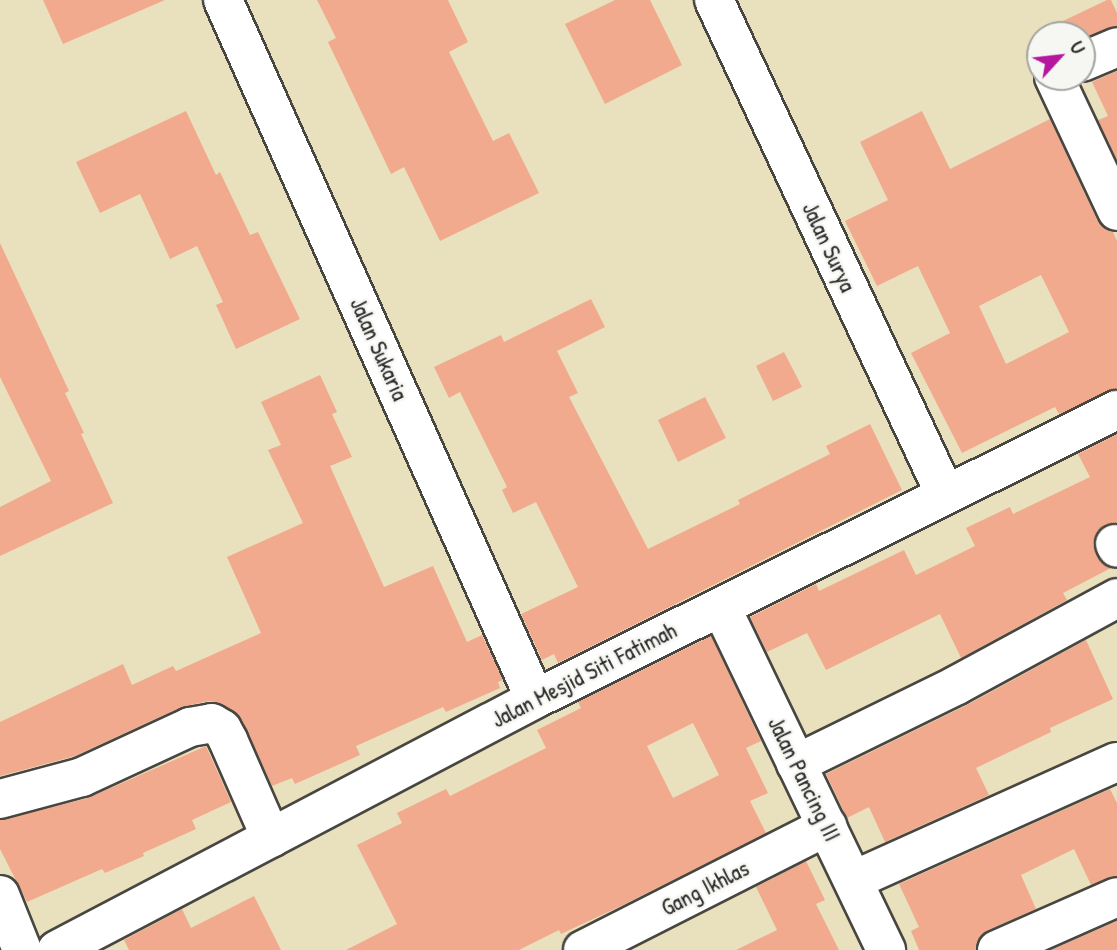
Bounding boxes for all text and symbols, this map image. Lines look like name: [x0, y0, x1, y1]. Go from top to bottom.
north arrow: [1026, 21, 1096, 91]
text: U: [1064, 37, 1092, 58]
street label: Jalan Surya: [796, 198, 862, 296]
street label: Jalan Sukaria: [344, 293, 414, 405]
street label: Jalan Mesjid Siti Fatimah: [487, 616, 681, 734]
street label: Jalan Pancing III: [762, 712, 846, 846]
street label: Gang Ikhlas: [657, 854, 753, 922]

